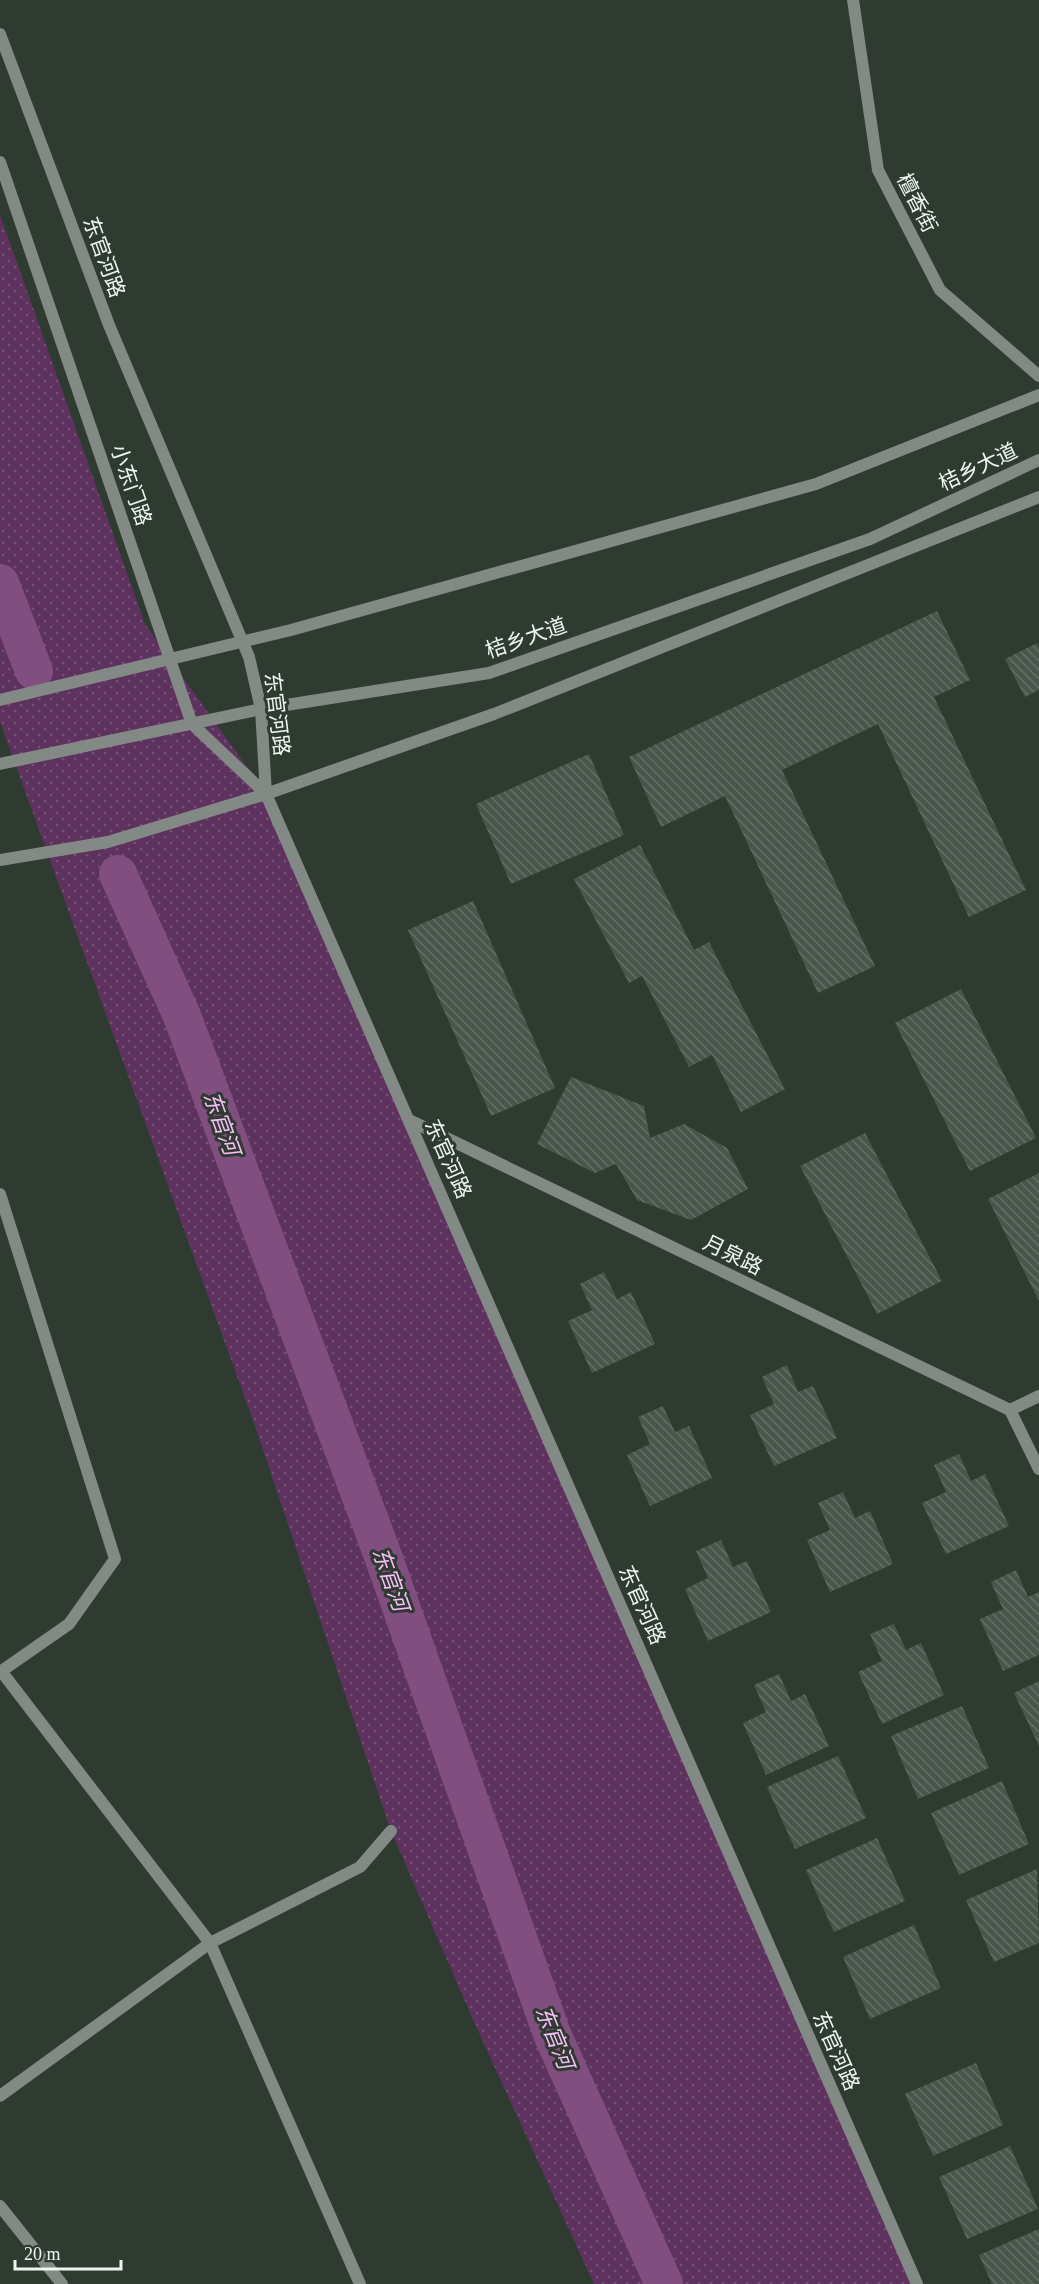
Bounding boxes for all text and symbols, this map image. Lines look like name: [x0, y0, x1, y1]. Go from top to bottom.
street label: 檀香街: [892, 169, 942, 237]
street label: 东官河路: [78, 213, 130, 301]
street label: 桔乡大道: [935, 438, 1021, 496]
street label: 小东门路: [106, 441, 156, 529]
street label: 桔乡大道: [482, 613, 570, 663]
street label: 东官河路: [260, 671, 294, 757]
water label: 东官河: [198, 1088, 246, 1162]
street label: 东官河路: [420, 1116, 476, 1202]
street label: 月泉路: [699, 1230, 767, 1280]
water label: 东官河: [367, 1544, 415, 1618]
street label: 东官河路: [614, 1562, 670, 1648]
water label: 东官河: [531, 2002, 580, 2076]
street label: 东官河路: [808, 2008, 864, 2094]
scale bar: [15, 2233, 122, 2271]
text: 20 m: [24, 2244, 61, 2264]

